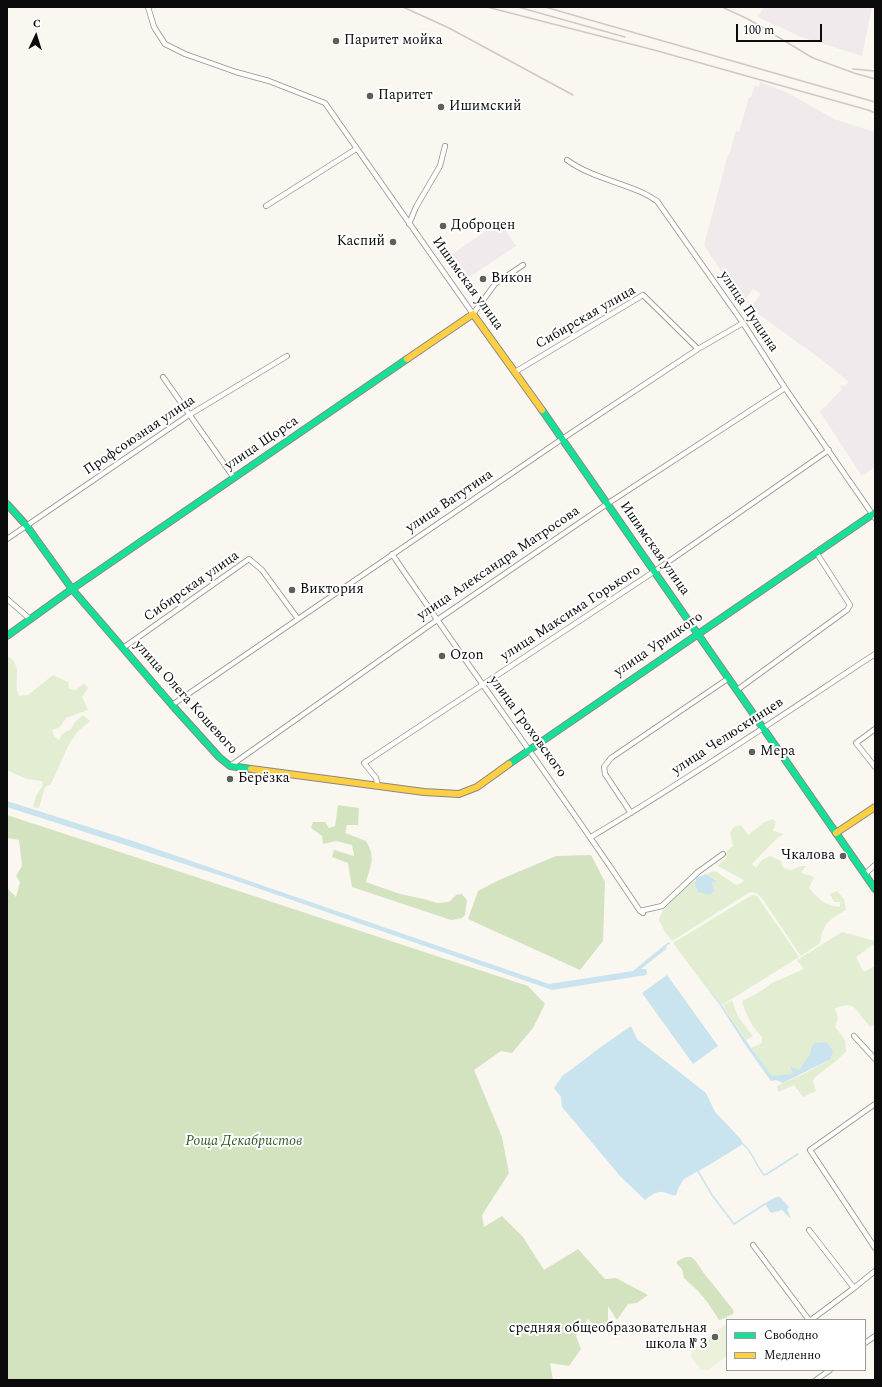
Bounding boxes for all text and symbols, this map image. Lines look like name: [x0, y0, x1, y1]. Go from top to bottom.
text: С: [32, 15, 41, 32]
north arrow: [16, 16, 56, 56]
scale bar: [738, 16, 824, 42]
text: 100 m: [743, 21, 774, 40]
place label: Паритет мойка: [344, 33, 443, 49]
marker: Паритет мойка: [331, 36, 341, 46]
place label: Паритет: [378, 88, 433, 104]
marker: Паритет: [365, 91, 375, 101]
place label: Ишимский: [449, 99, 521, 115]
marker: Ишимский: [436, 102, 446, 112]
place label: Доброцен: [451, 218, 515, 234]
marker: Доброцен: [438, 221, 448, 231]
place label: Каспий: [337, 234, 385, 250]
street label: Ишимская улица: [428, 234, 506, 334]
marker: Каспий: [388, 237, 398, 247]
street label: улица Пущина: [715, 268, 781, 356]
place label: Викон: [491, 271, 532, 287]
marker: Викон: [478, 274, 488, 284]
street label: Сибирская улица: [533, 283, 639, 353]
street label: Профсоюзная улица: [81, 392, 199, 480]
street label: улица Щорса: [222, 413, 302, 475]
street label: улица Ватутина: [403, 467, 497, 537]
street label: Ишимская улица: [615, 499, 693, 599]
street label: улица Александра Матросова: [415, 503, 583, 625]
street label: Сибирская улица: [141, 548, 243, 626]
street label: улица Максима Горького: [498, 562, 644, 666]
place label: Виктория: [300, 582, 364, 598]
marker: Виктория: [287, 585, 297, 595]
street label: улица Урицкого: [611, 609, 707, 681]
street label: улица Олега Кошевого: [129, 638, 241, 758]
place label: Ozon: [450, 648, 484, 664]
marker: Ozon: [437, 651, 447, 661]
street label: улица Гроховского: [484, 673, 570, 781]
street label: улица Челюскинцев: [669, 695, 787, 779]
place label: Мера: [760, 744, 795, 760]
marker: Мера: [747, 747, 757, 757]
place label: Берёзка: [238, 771, 290, 787]
marker: Берёзка: [225, 774, 235, 784]
place label: Чкалова: [781, 848, 835, 864]
marker: Чкалова: [838, 851, 848, 861]
park label: Роща Декабристов: [185, 1134, 303, 1150]
legend: [726, 1319, 866, 1371]
place label: средняя общеобразовательная школа № 3: [509, 1321, 707, 1354]
text: Свободно: [764, 1326, 818, 1345]
marker: средняя общеобразовательная школа № 3: [710, 1332, 720, 1342]
text: Медленно: [764, 1346, 821, 1365]

